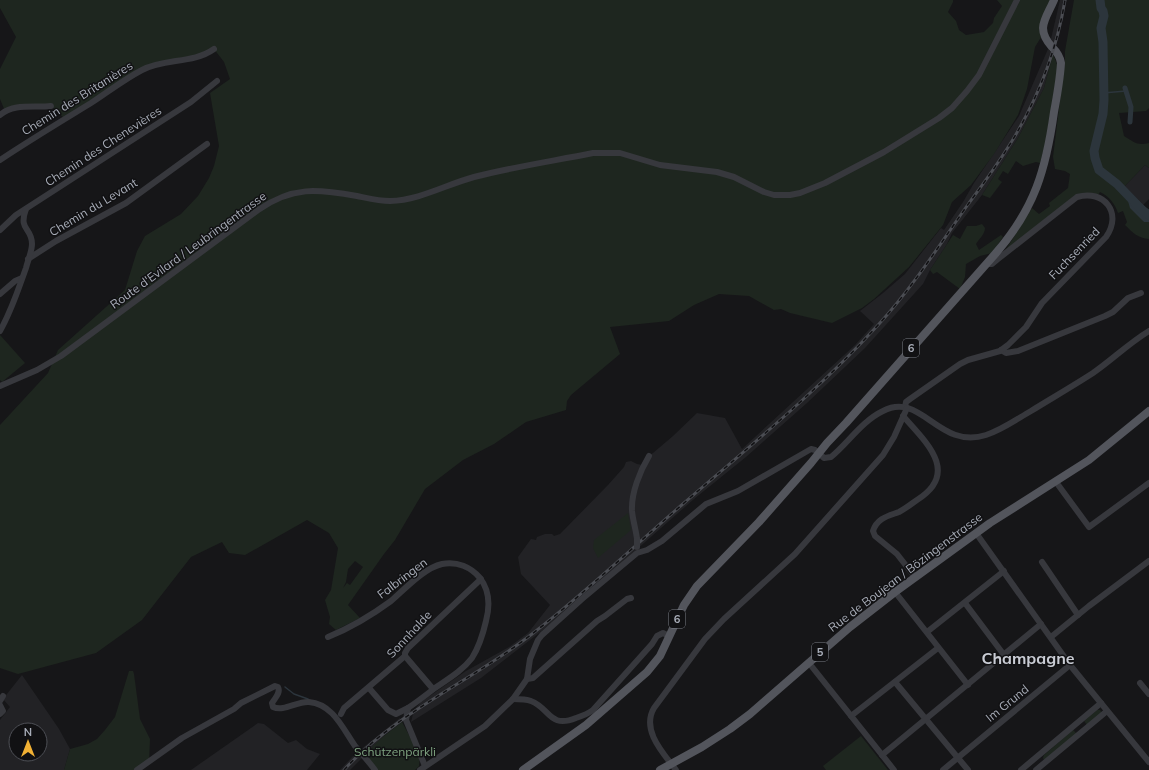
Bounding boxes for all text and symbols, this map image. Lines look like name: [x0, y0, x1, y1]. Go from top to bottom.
street label: Chemin des Britanières: [19, 58, 135, 138]
street label: Chemin des Chenevières: [42, 103, 164, 189]
street label: Chemin du Levant: [46, 175, 140, 239]
street label: Route d'Evilard / Leubringentrasse: [107, 188, 269, 312]
street label: Fuchsenried: [1045, 224, 1103, 282]
road number: 6: [903, 339, 919, 357]
street label: Rue de Boujean / Bözingenstrasse: [825, 509, 985, 635]
street label: Falbringen: [374, 554, 430, 602]
street label: Sonnhalde: [383, 607, 435, 661]
road number: 6: [669, 610, 685, 628]
road number: 5: [812, 643, 828, 661]
district label: Champagne: [981, 648, 1075, 668]
street label: Im Grund: [982, 681, 1032, 725]
north arrow: [8, 722, 48, 762]
text: N: [24, 725, 32, 739]
park label: Schützenpärkli: [354, 744, 436, 759]

